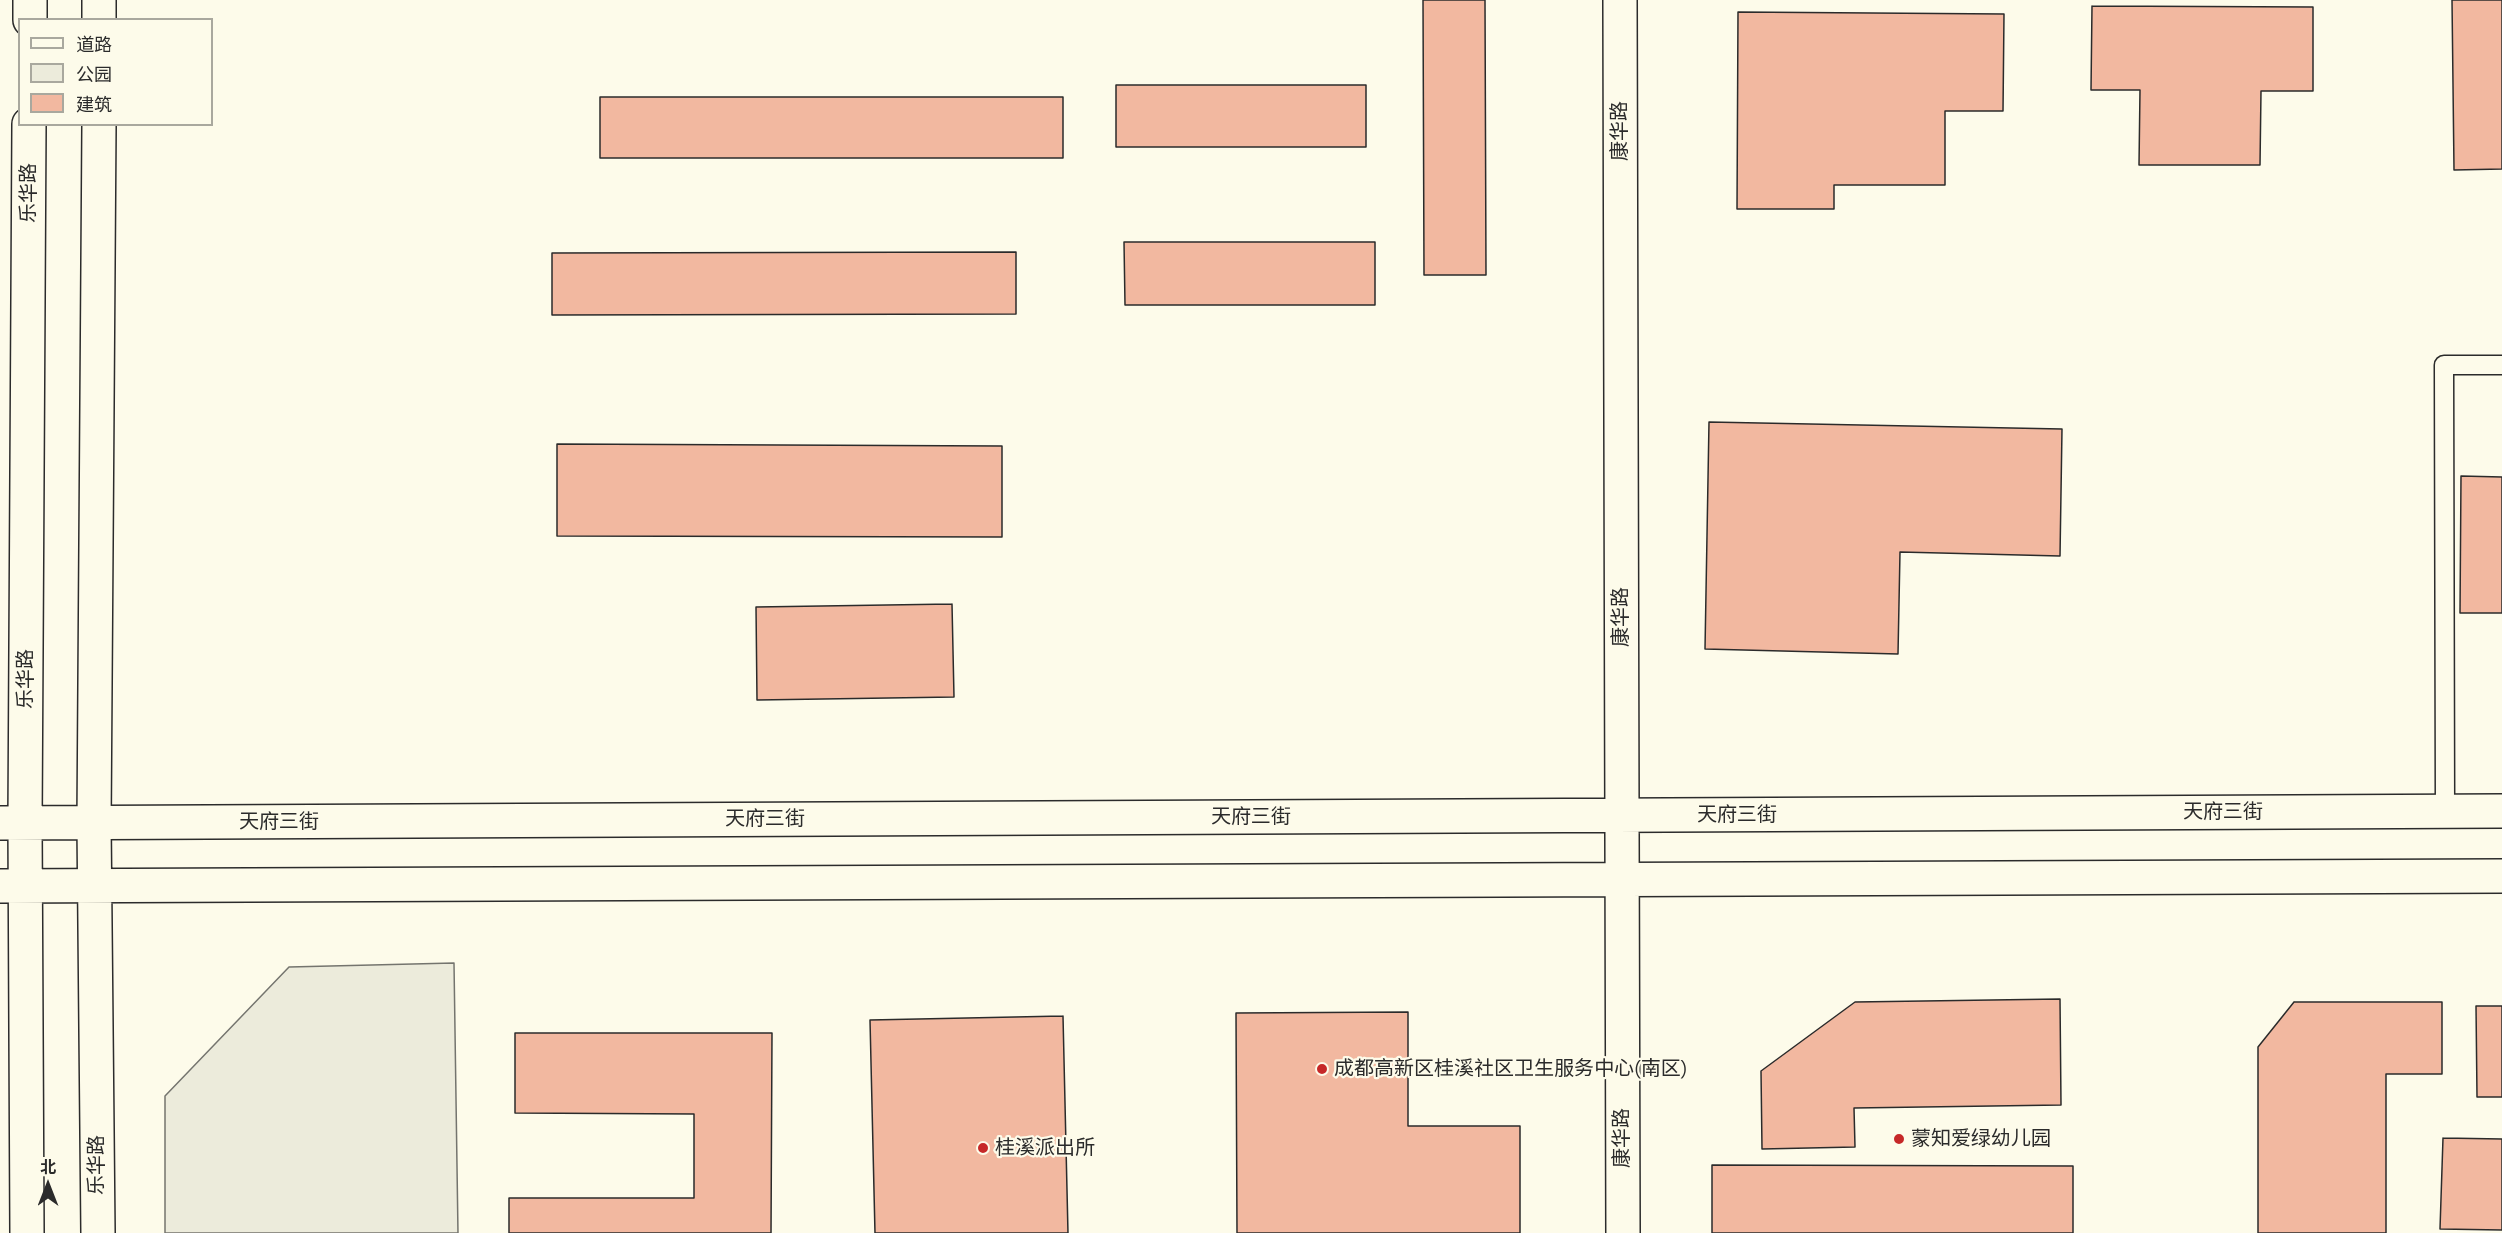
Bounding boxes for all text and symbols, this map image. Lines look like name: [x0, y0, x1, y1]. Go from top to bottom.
legend: [18, 18, 213, 126]
text: 道路: [76, 33, 112, 56]
text: 公园: [76, 63, 112, 86]
text: 建筑: [76, 93, 112, 116]
street label: 康华路: [1608, 101, 1632, 161]
street label: 乐华路: [17, 163, 41, 223]
street label: 康华路: [1609, 587, 1633, 647]
street label: 乐华路: [14, 649, 38, 709]
street label: 天府三街: [2183, 800, 2263, 824]
street label: 天府三街: [1697, 803, 1777, 827]
street label: 天府三街: [1211, 805, 1291, 829]
street label: 天府三街: [725, 807, 805, 831]
street label: 天府三街: [239, 810, 319, 834]
place label: 成都高新区桂溪社区卫生服务中心(南区): [1334, 1057, 1687, 1081]
marker: 成都高新区桂溪社区卫生服务中心(南区): [1315, 1062, 1329, 1076]
street label: 康华路: [1610, 1108, 1634, 1168]
place label: 蒙知爱绿幼儿园: [1911, 1127, 2051, 1151]
marker: 蒙知爱绿幼儿园: [1892, 1132, 1906, 1146]
street label: 乐华路: [85, 1135, 109, 1195]
place label: 桂溪派出所: [995, 1136, 1095, 1160]
marker: 桂溪派出所: [976, 1141, 990, 1155]
north arrow: [18, 1155, 78, 1215]
text: 北: [40, 1157, 56, 1177]

